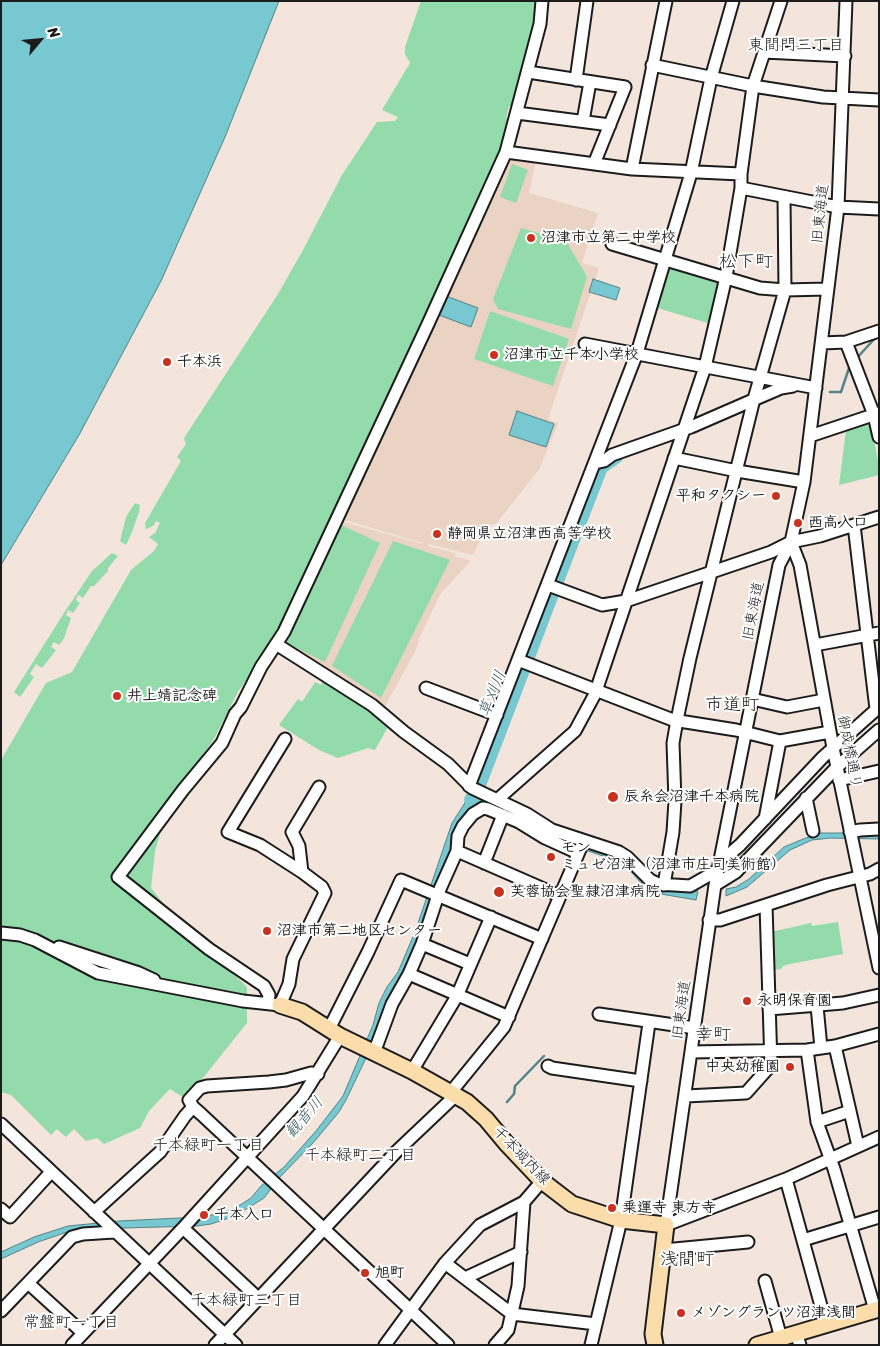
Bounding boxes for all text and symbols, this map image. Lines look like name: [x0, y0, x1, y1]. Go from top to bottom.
north arrow: [15, 15, 65, 65]
text: N: [40, 23, 67, 43]
district label: 東間門三丁目: [748, 36, 844, 56]
street label: 旧東海道: [809, 183, 833, 245]
place label: 沼津市立第二中学校: [541, 229, 676, 247]
marker: 沼津市立第二中学校: [525, 232, 537, 244]
district label: 松下町: [719, 251, 773, 273]
place label: 沼津市立千本小学校: [504, 346, 639, 364]
marker: 沼津市立千本小学校: [488, 349, 500, 361]
place label: 千本浜: [177, 353, 222, 371]
marker: 千本浜: [161, 356, 173, 368]
place label: 平和タクシー: [676, 487, 766, 505]
marker: 平和タクシー: [770, 490, 782, 502]
place label: 西高入口: [808, 514, 868, 532]
marker: 西高入口: [792, 517, 804, 529]
place label: 静岡県立沼津西高等学校: [447, 525, 612, 543]
marker: 静岡県立沼津西高等学校: [431, 528, 443, 540]
street label: 旧東海道: [739, 580, 769, 642]
water label: 草刈川: [475, 668, 511, 720]
place label: 井上靖記念碑: [127, 687, 217, 705]
marker: 井上靖記念碑: [111, 690, 123, 702]
district label: 市道町: [705, 694, 759, 716]
street label: 御成橋通り: [833, 713, 865, 791]
place label: 辰糸会沼津千本病院: [624, 788, 759, 806]
marker: 辰糸会沼津千本病院: [606, 790, 620, 804]
place label: モン ミュゼ沼津（沼津市庄司美術館）: [561, 839, 786, 874]
marker: モン ミュゼ沼津（沼津市庄司美術館）: [545, 851, 557, 863]
place label: 芙蓉協会聖隷沼津病院: [510, 883, 660, 901]
marker: 芙蓉協会聖隷沼津病院: [492, 885, 506, 899]
place label: 沼津市第二地区センター: [277, 922, 442, 940]
marker: 沼津市第二地区センター: [261, 925, 273, 937]
street label: 旧東海道: [669, 979, 695, 1041]
place label: 永明保育園: [757, 992, 832, 1010]
marker: 永明保育園: [741, 995, 753, 1007]
district label: 幸町: [695, 1024, 731, 1046]
place label: 中央幼稚園: [705, 1058, 780, 1076]
marker: 中央幼稚園: [784, 1061, 796, 1073]
water label: 観音川: [282, 1094, 328, 1142]
street label: 千本城内線: [488, 1123, 554, 1189]
district label: 千本緑町一丁目: [152, 1136, 264, 1156]
district label: 千本緑町二丁目: [304, 1146, 416, 1166]
place label: 乗運寺 東方寺: [622, 1199, 716, 1217]
marker: 乗運寺 東方寺: [606, 1202, 618, 1214]
place label: 千本入口: [214, 1206, 274, 1224]
marker: 千本入口: [198, 1209, 210, 1221]
district label: 浅間町: [660, 1249, 714, 1271]
place label: 旭町: [375, 1264, 405, 1282]
marker: 旭町: [359, 1267, 371, 1279]
district label: 千本緑町三丁目: [190, 1291, 302, 1311]
place label: メゾングランツ沼津浅間: [691, 1304, 856, 1322]
marker: メゾングランツ沼津浅間: [675, 1307, 687, 1319]
district label: 常盤町一丁目: [23, 1313, 119, 1333]

